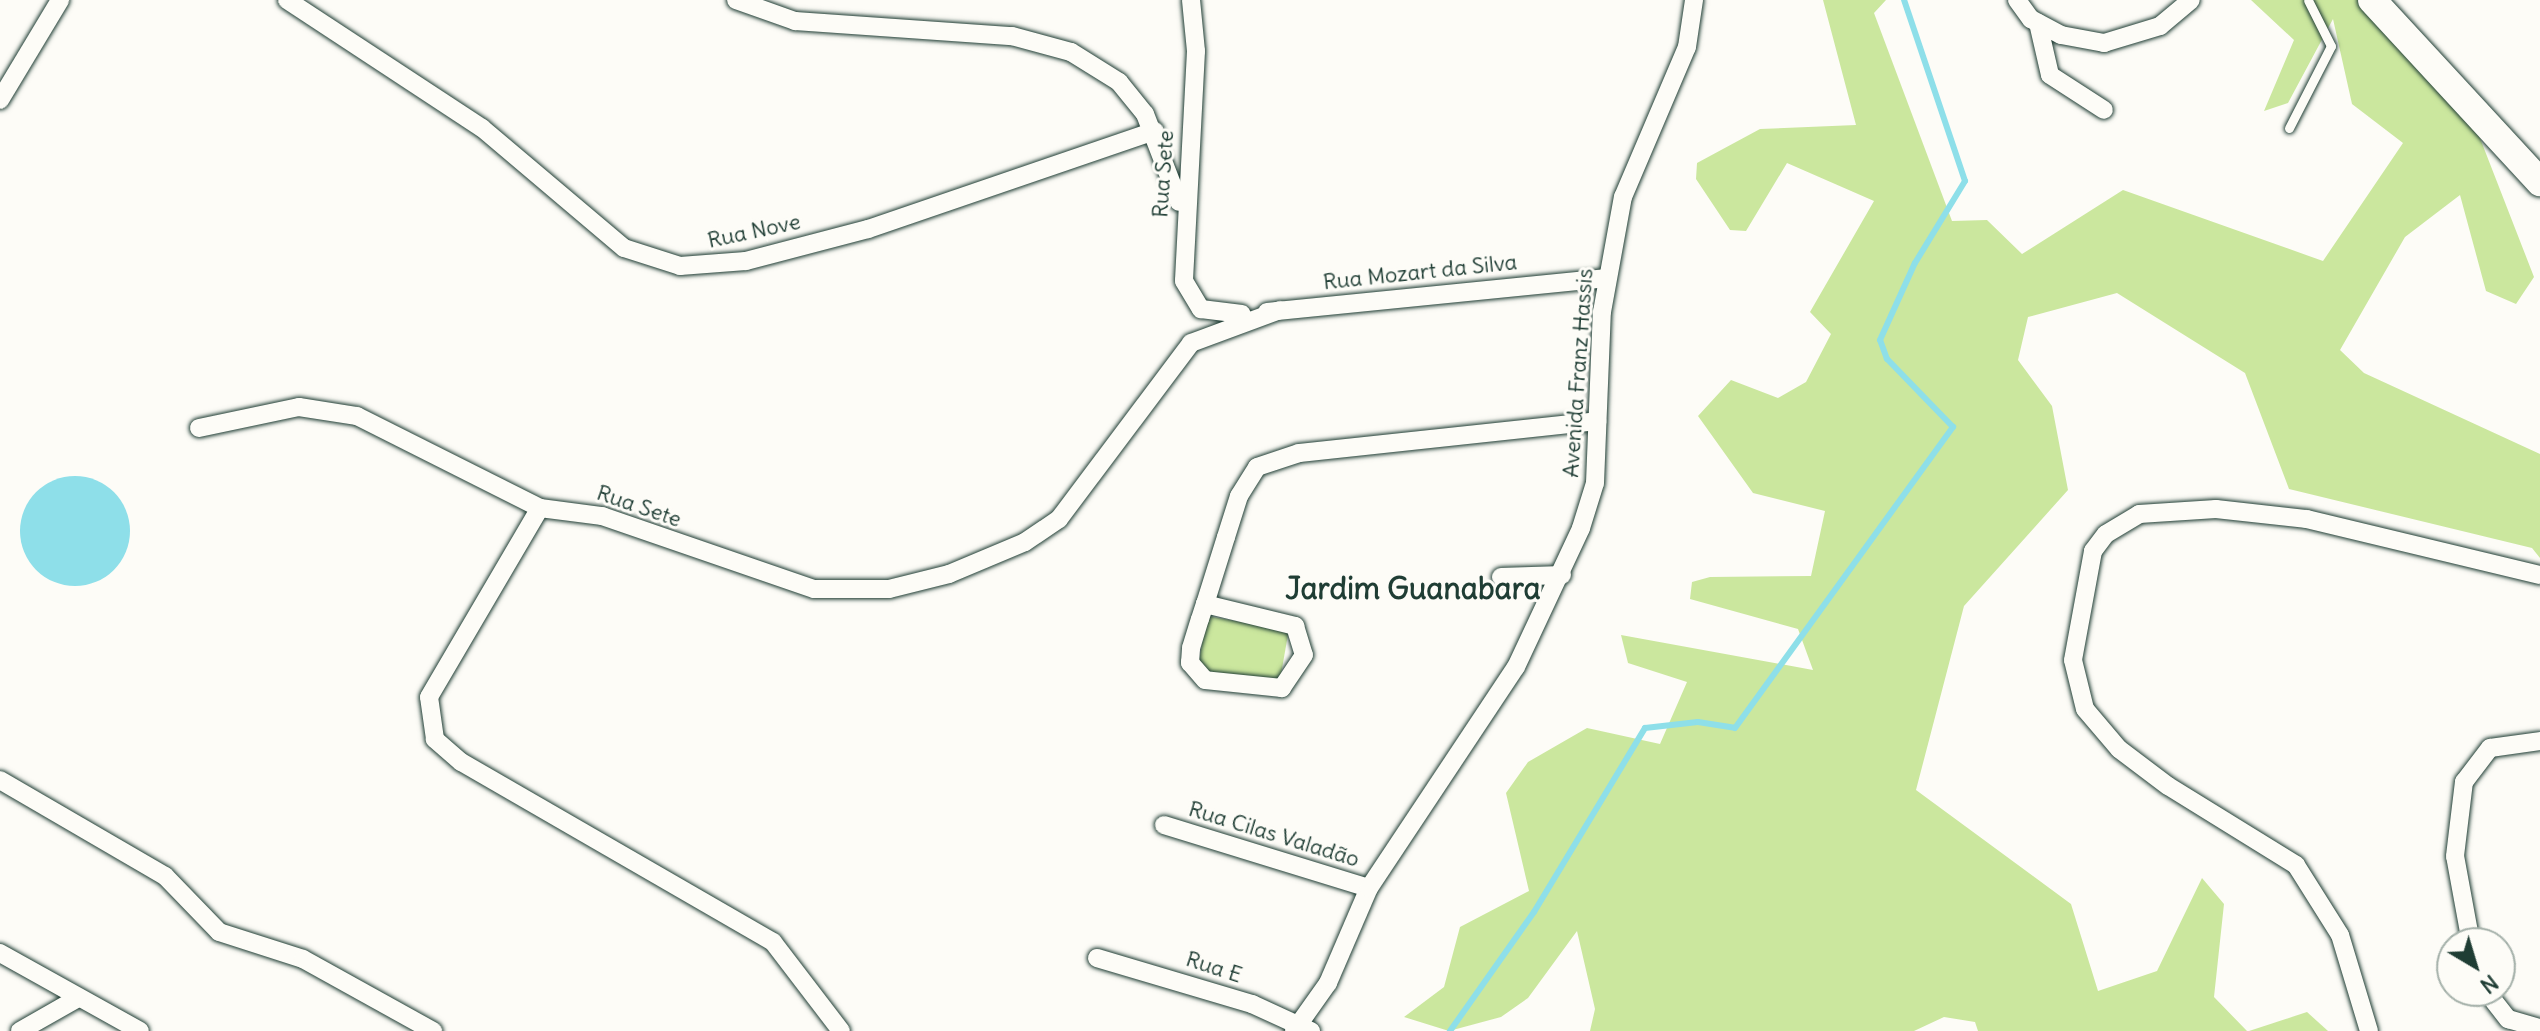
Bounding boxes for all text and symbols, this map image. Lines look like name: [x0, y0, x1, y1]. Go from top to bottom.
street label: Rua Sete: [1147, 129, 1179, 219]
street label: Rua Nove: [705, 208, 803, 254]
street label: Rua Mozart da Silva: [1322, 249, 1518, 295]
street label: Avenida Franz Hassis: [1558, 268, 1598, 478]
street label: Rua Sete: [593, 479, 685, 533]
district label: Jardim Guanabara: [1285, 570, 1541, 606]
street label: Rua Cilas Valadão: [1185, 795, 1363, 873]
north arrow: [2436, 927, 2516, 1007]
street label: Rua E: [1183, 946, 1245, 988]
text: N: [2475, 969, 2504, 1000]

